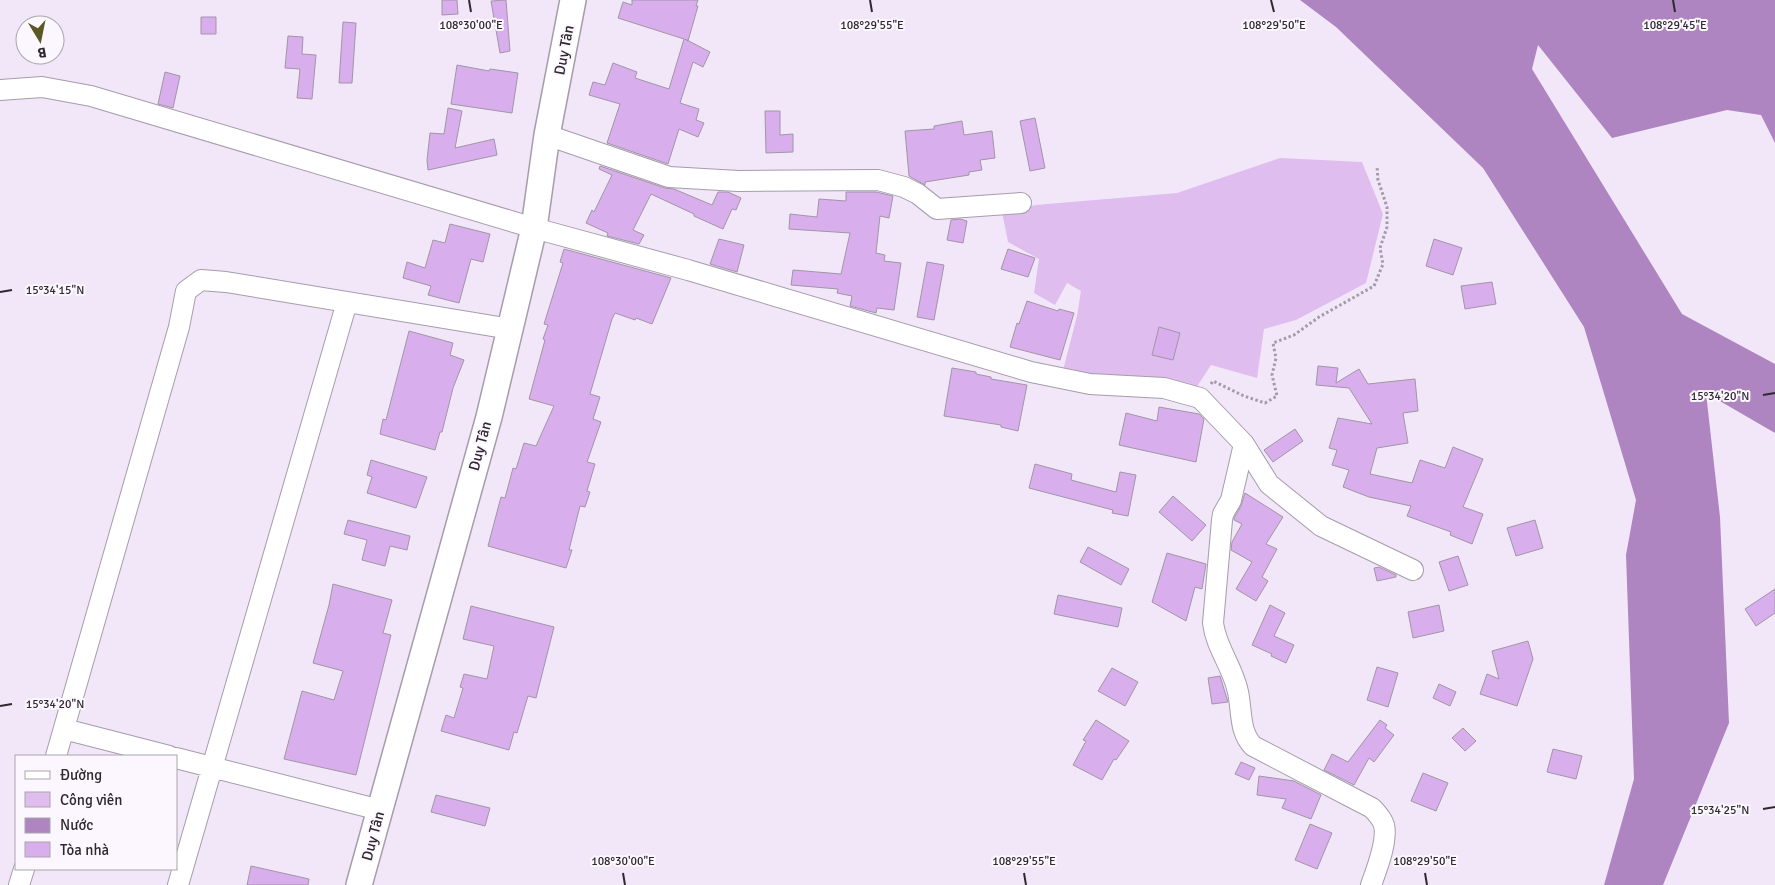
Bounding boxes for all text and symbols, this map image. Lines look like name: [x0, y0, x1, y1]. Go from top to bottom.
north arrow: [15, 15, 65, 65]
text: 108°30'00"E: [439, 18, 503, 33]
text: 108°29'55"E: [840, 18, 904, 33]
text: 108°29'50"E: [1242, 18, 1306, 33]
text: 108°29'45"E: [1643, 18, 1707, 33]
street label: Duy Tân: [550, 23, 578, 77]
text: B: [36, 43, 48, 61]
text: 15°34'15"N: [26, 283, 84, 298]
text: 15°34'20"N: [1691, 389, 1749, 404]
street label: Duy Tân: [465, 419, 495, 473]
text: 15°34'20"N: [26, 697, 84, 712]
legend: [15, 755, 178, 870]
text: Đường: [60, 766, 102, 784]
text: Công viên: [60, 791, 123, 809]
text: 15°34'25"N: [1691, 803, 1749, 818]
street label: Duy Tân: [358, 809, 388, 863]
text: Nước: [60, 816, 93, 834]
text: Tòa nhà: [60, 841, 109, 859]
text: 108°30'00"E: [591, 854, 655, 869]
text: 108°29'55"E: [992, 854, 1056, 869]
text: 108°29'50"E: [1393, 854, 1457, 869]

